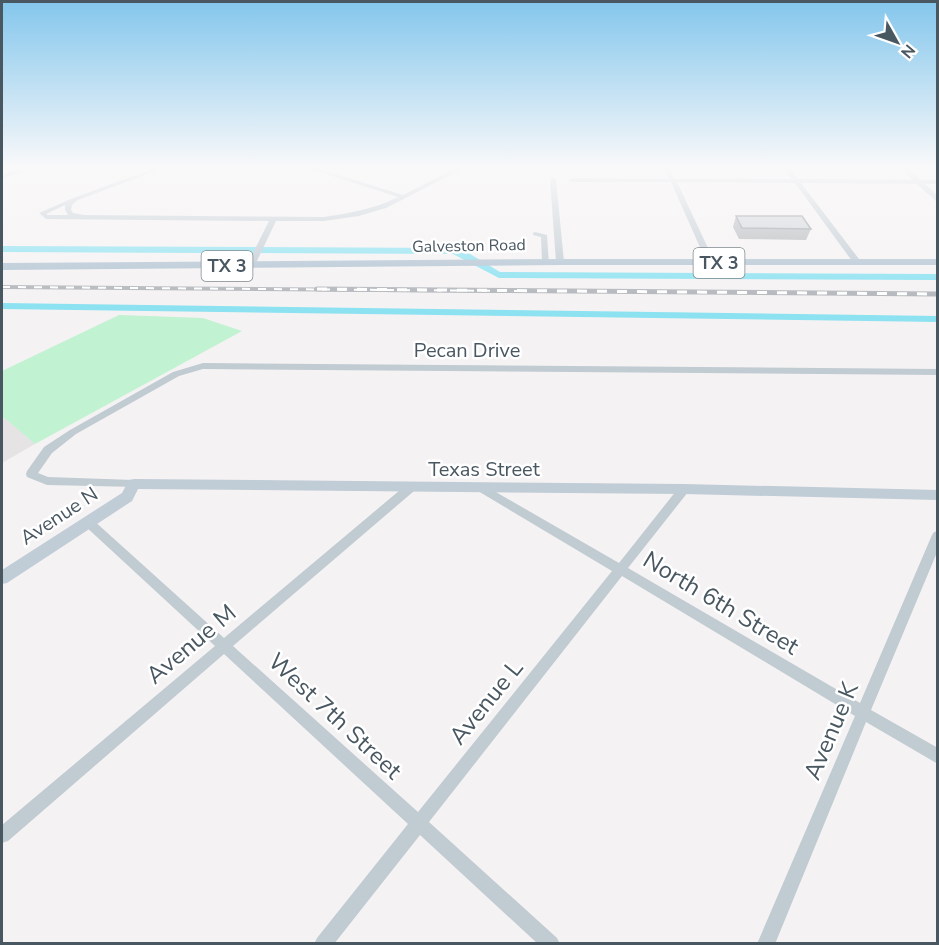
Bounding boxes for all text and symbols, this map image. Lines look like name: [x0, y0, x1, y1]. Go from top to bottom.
north arrow: [867, 12, 927, 72]
text: N: [895, 39, 920, 63]
street label: Galveston Road: [412, 234, 526, 258]
road number: TX 3: [694, 248, 744, 278]
road number: TX 3: [202, 251, 252, 281]
street label: Pecan Drive: [414, 337, 520, 364]
street label: Texas Street: [428, 456, 541, 483]
street label: Avenue N: [15, 481, 103, 551]
street label: North 6th Street: [637, 544, 805, 663]
street label: Avenue M: [139, 597, 243, 691]
street label: West 7th Street: [261, 646, 409, 787]
street label: Avenue L: [442, 653, 530, 751]
street label: Avenue K: [796, 676, 866, 785]

